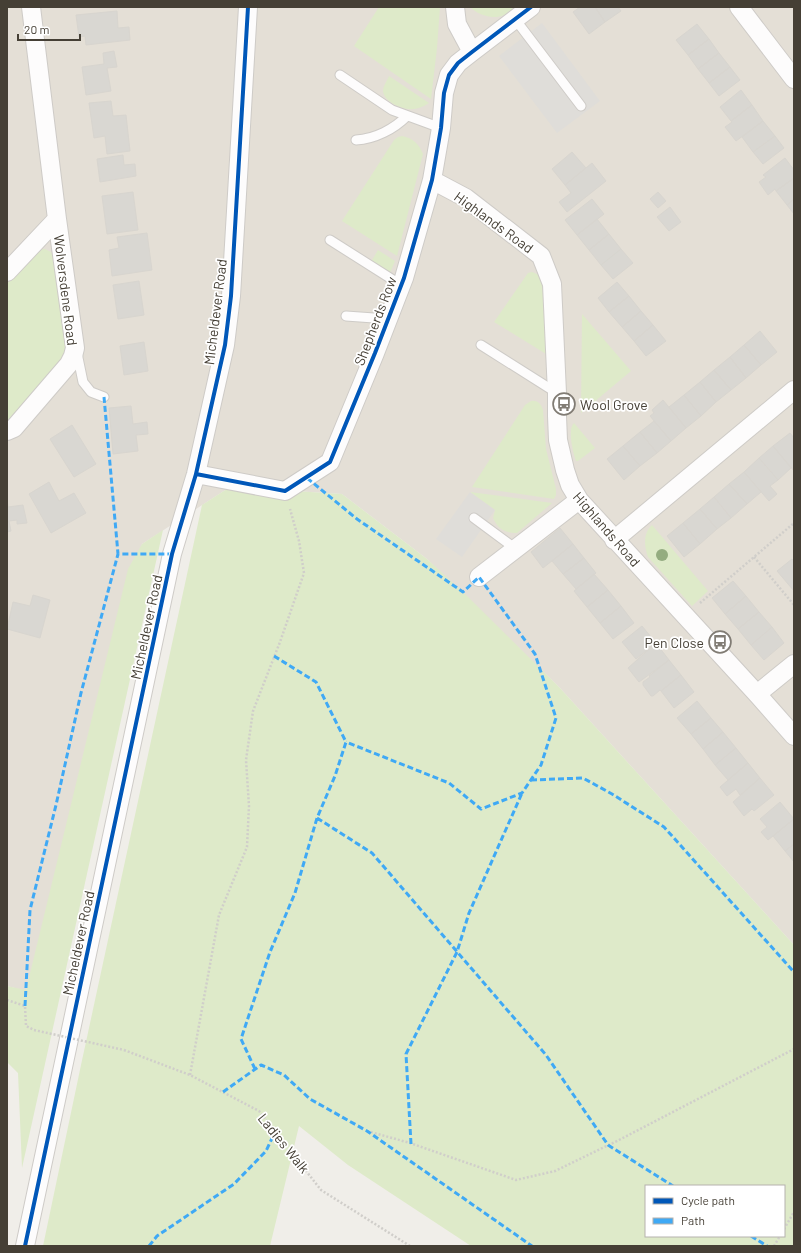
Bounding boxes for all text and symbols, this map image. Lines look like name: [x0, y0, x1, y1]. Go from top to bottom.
scale bar: [18, 16, 80, 42]
text: 20 m: [24, 22, 50, 36]
street label: Highlands Road: [451, 188, 537, 256]
street label: Wolversdene Road: [51, 233, 81, 347]
street label: Micheldever Road: [200, 258, 230, 366]
street label: Shepherds Row: [350, 274, 400, 368]
bus stop icon: Wool Grove: [551, 391, 577, 417]
place label: Wool Grove: [580, 396, 648, 413]
street label: Highlands Road: [570, 488, 644, 570]
street label: Micheldever Road: [127, 573, 165, 681]
bus stop icon: Pen Close: [707, 629, 733, 655]
place label: Pen Close: [645, 634, 704, 651]
street label: Micheldever Road: [59, 889, 97, 997]
street label: Ladies Walk: [255, 1110, 313, 1176]
legend: [645, 1185, 785, 1237]
text: Cycle path: [681, 1193, 735, 1207]
text: Path: [681, 1213, 705, 1227]

